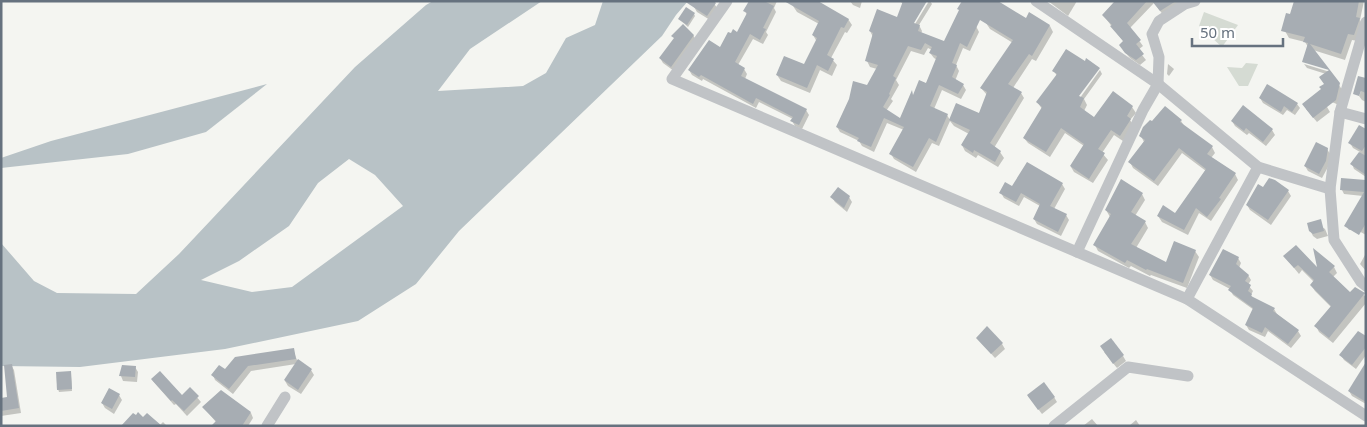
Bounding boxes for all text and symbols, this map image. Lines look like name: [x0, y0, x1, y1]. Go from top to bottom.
scale bar: [1192, 15, 1283, 47]
text: 50 m: [1200, 22, 1235, 42]

